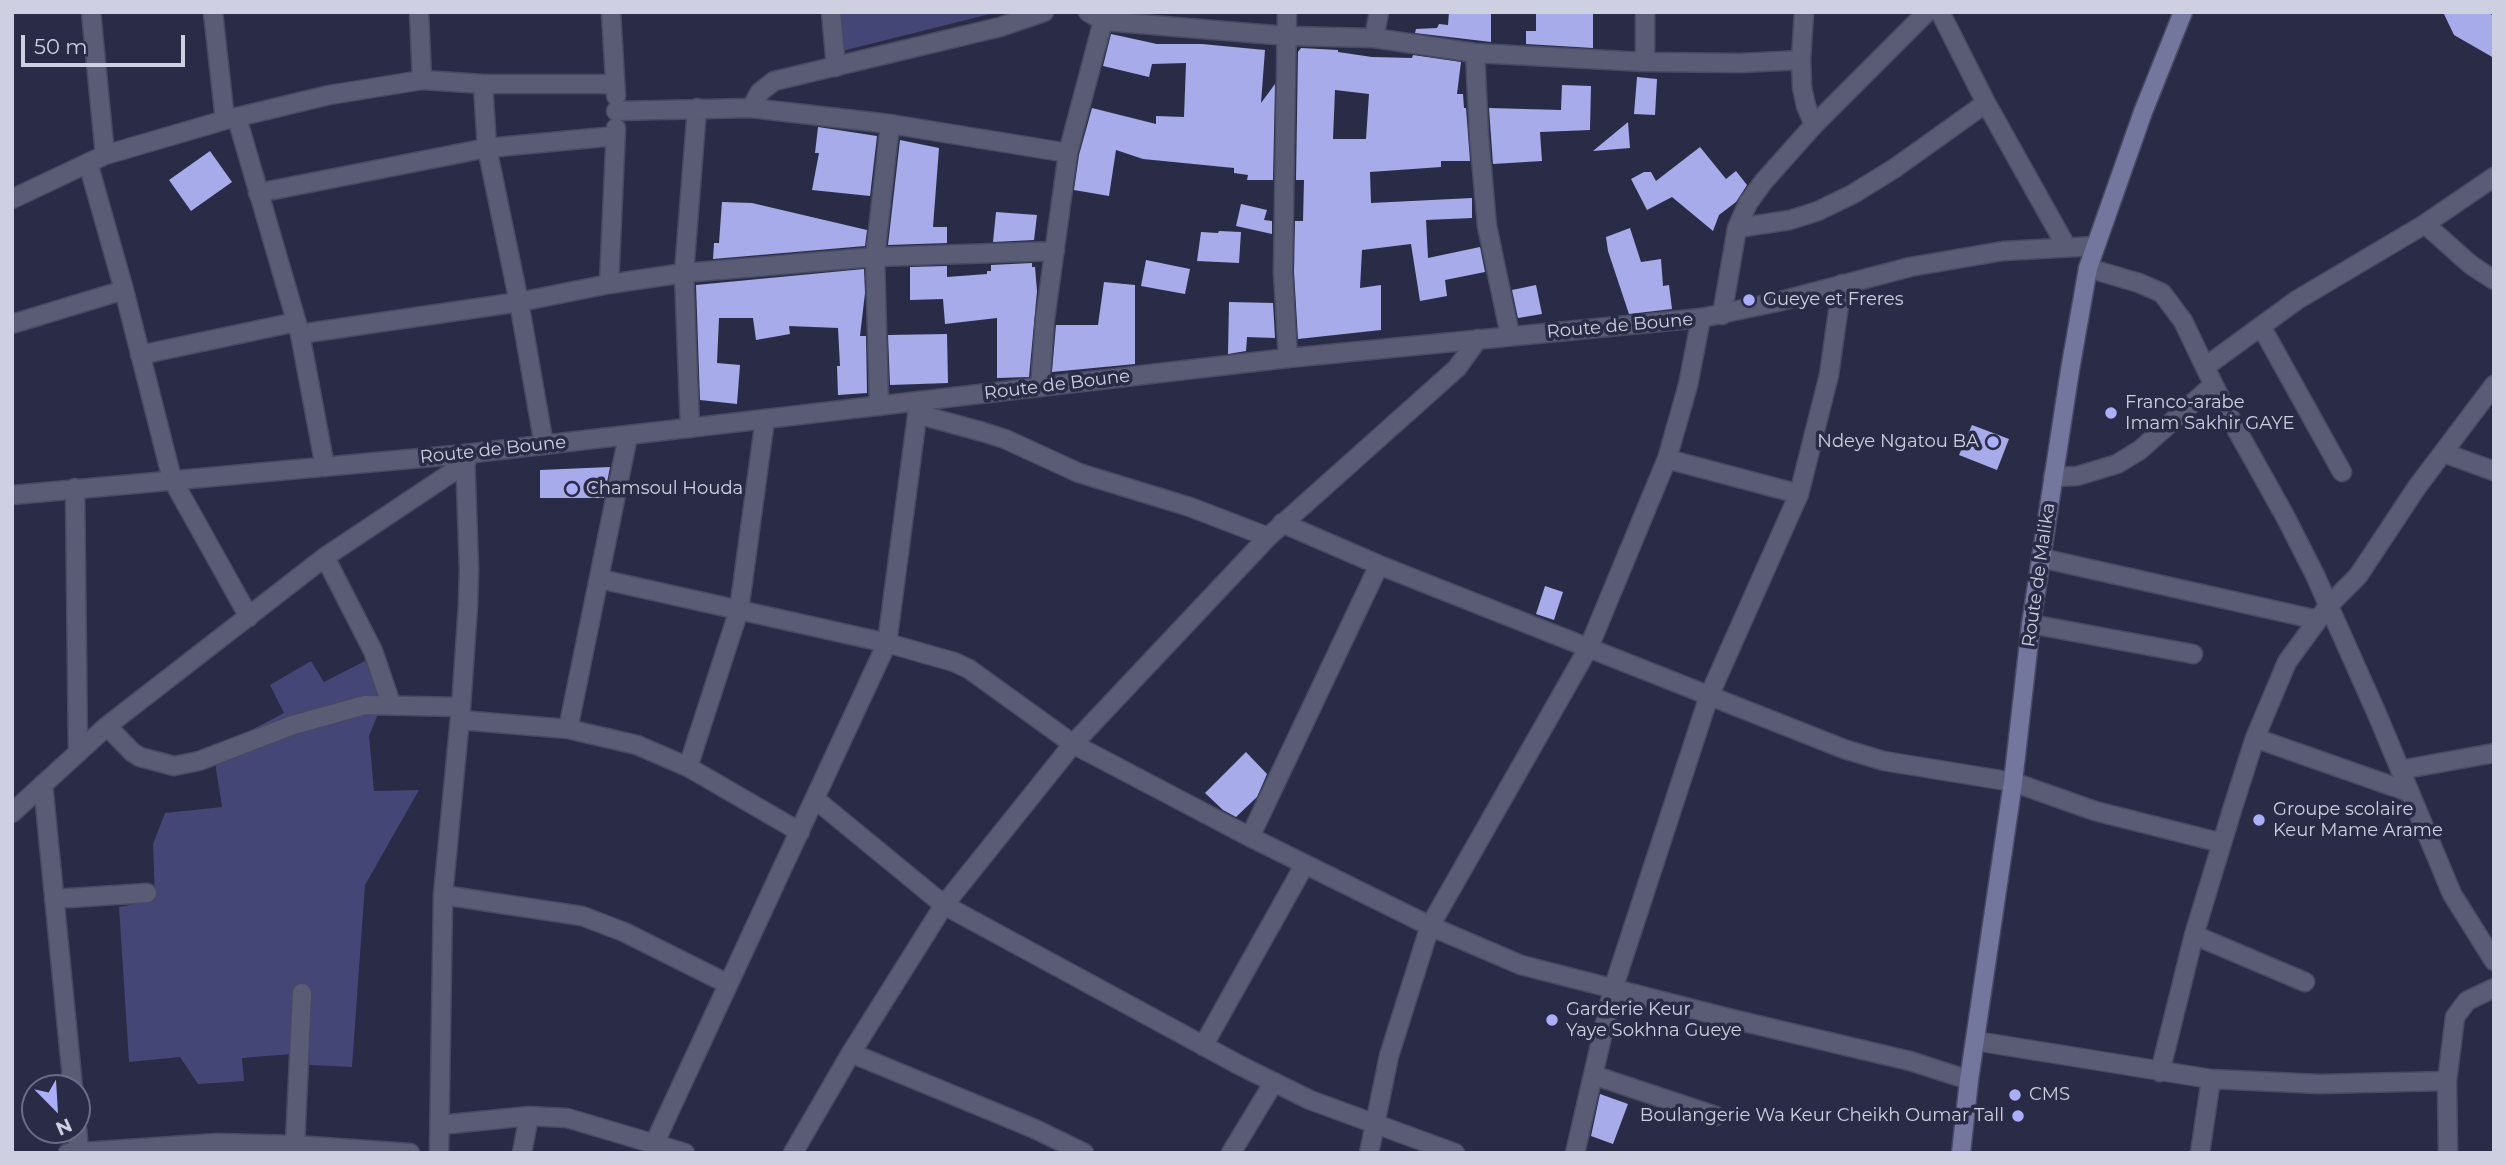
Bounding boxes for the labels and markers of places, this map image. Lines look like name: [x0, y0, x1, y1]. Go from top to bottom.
place label: Gueye et Freres: [1763, 289, 1903, 311]
marker: Gueye et Freres: [1741, 292, 1757, 308]
place label: Franco-arabe Imam Sakhir GAYE: [2125, 392, 2295, 434]
marker: Franco-arabe Imam Sakhir GAYE: [2103, 405, 2119, 421]
place label: Ndeye Ngatou BA: [1817, 431, 1979, 453]
marker: Ndeye Ngatou BA: [1985, 434, 2001, 450]
place label: Chamsoul Houda: [586, 478, 743, 500]
marker: Chamsoul Houda: [564, 481, 580, 497]
place label: Groupe scolaire Keur Mame Arame: [2273, 799, 2443, 842]
marker: Groupe scolaire Keur Mame Arame: [2251, 812, 2267, 828]
place label: Garderie Keur Yaye Sokhna Gueye: [1566, 999, 1742, 1042]
marker: Garderie Keur Yaye Sokhna Gueye: [1544, 1012, 1560, 1028]
place label: CMS: [2029, 1084, 2070, 1106]
marker: CMS: [2007, 1087, 2023, 1103]
place label: Boulangerie Wa Keur Cheikh Oumar Tall: [1640, 1105, 2004, 1127]
marker: Boulangerie Wa Keur Cheikh Oumar Tall: [2010, 1108, 2026, 1124]

